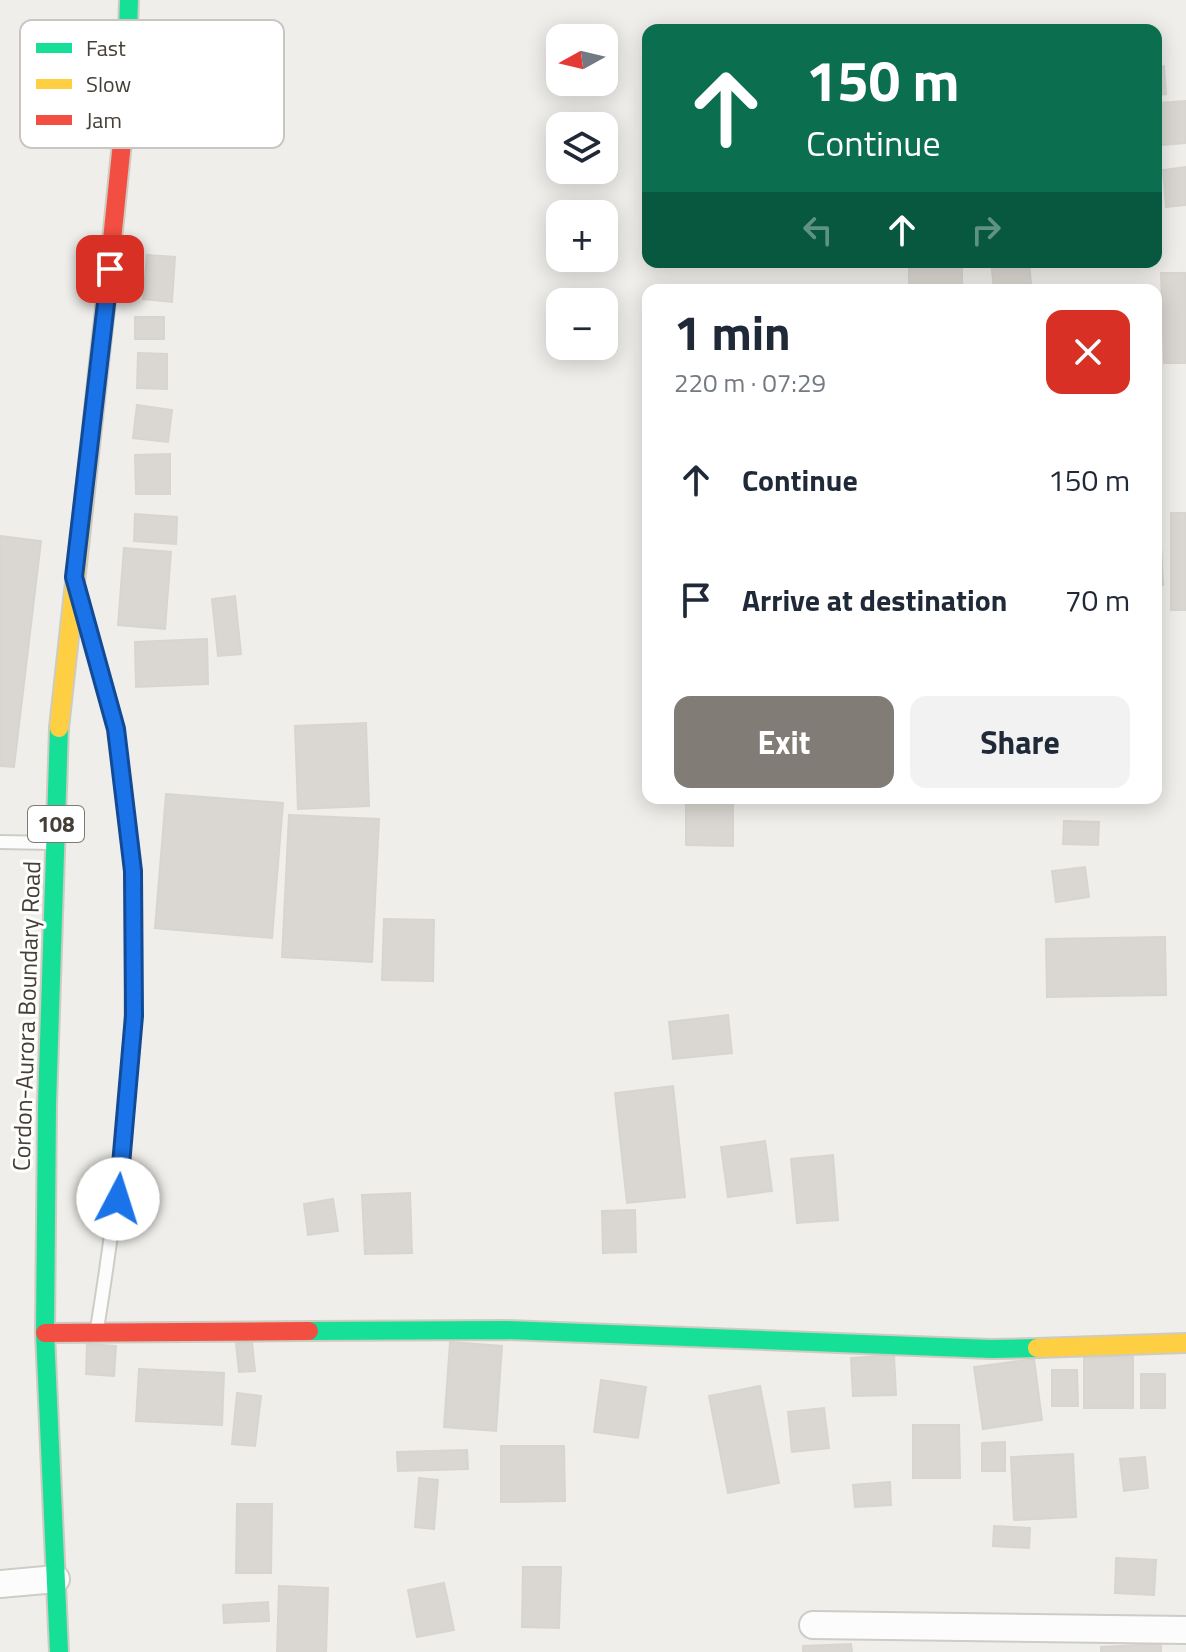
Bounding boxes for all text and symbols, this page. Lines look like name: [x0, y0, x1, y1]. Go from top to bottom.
legend: [20, 20, 284, 148]
north arrow: [546, 24, 618, 96]
map controls: [546, 24, 618, 360]
text: Fast: [86, 31, 126, 65]
text: 150 m: [806, 38, 959, 123]
icon: ahead: [674, 56, 778, 160]
text: Slow: [86, 67, 132, 101]
text: Jam: [86, 103, 122, 137]
button: layers: [546, 112, 618, 184]
text: Continue: [806, 115, 941, 170]
button: +: [546, 200, 618, 272]
icon: left: [796, 208, 840, 252]
icon: ahead: [880, 208, 924, 252]
icon: right: [964, 208, 1008, 252]
pin: [76, 235, 144, 303]
icon: arrive: [88, 247, 132, 291]
button: −: [546, 288, 618, 360]
text: 1 min: [674, 296, 791, 369]
button: close: [1046, 310, 1130, 394]
text: 220 m · 07:29: [674, 363, 826, 402]
text: Continue: [742, 457, 858, 503]
text: 150 m: [1048, 457, 1130, 503]
icon: ahead: [674, 458, 718, 502]
text: Arrive at destination: [742, 577, 1007, 623]
text: 70 m: [1065, 577, 1130, 623]
icon: arrive: [674, 578, 718, 622]
button: Exit: [674, 696, 894, 788]
button: Share: [910, 696, 1130, 788]
road number: 108: [28, 806, 84, 842]
street label: Cordon-Aurora Boundary Road: [3, 860, 49, 1172]
position arrow: [76, 1157, 160, 1241]

